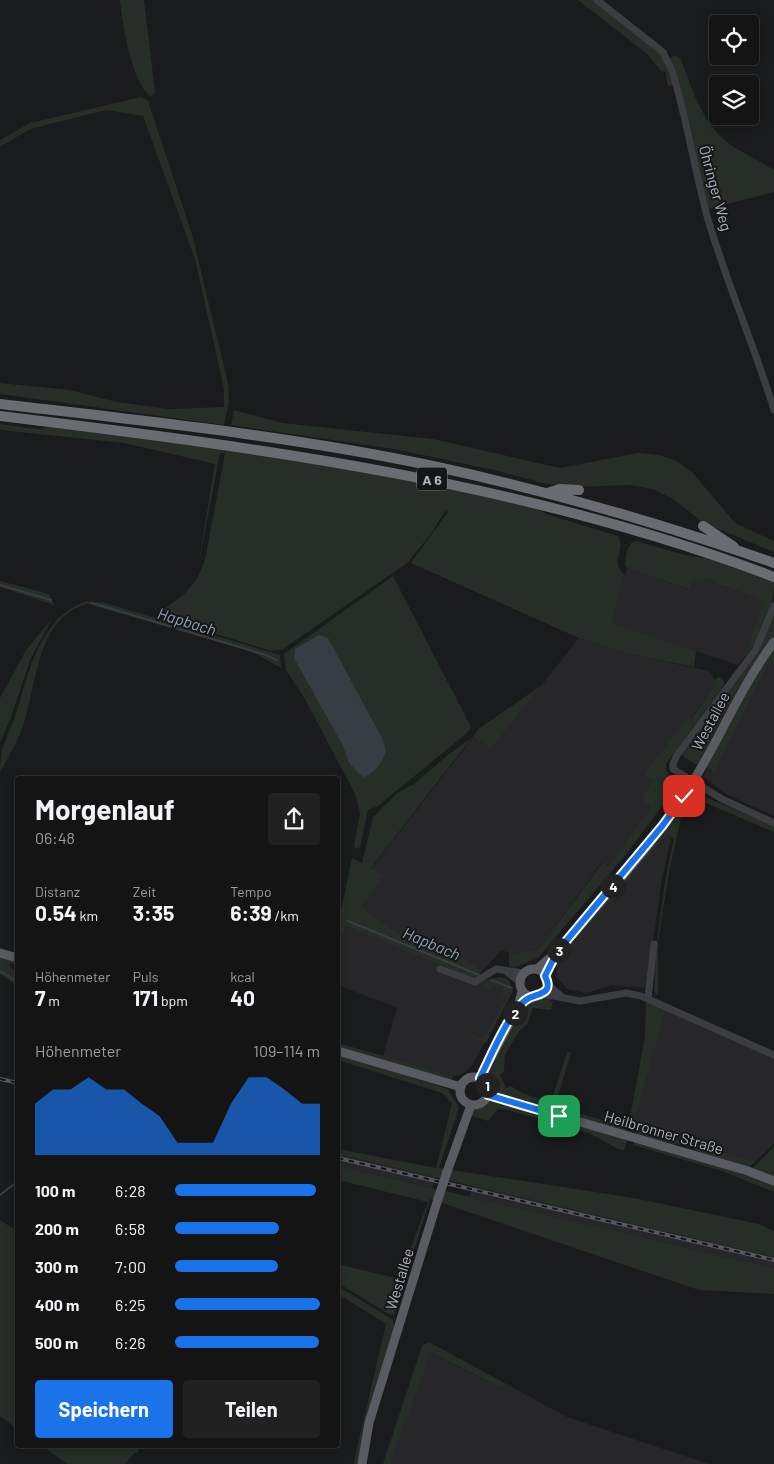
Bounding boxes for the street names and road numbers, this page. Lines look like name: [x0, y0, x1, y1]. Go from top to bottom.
street label: Öhringer Weg: [696, 143, 736, 233]
road number: A 6: [417, 468, 447, 490]
street label: Westallee: [687, 689, 733, 753]
street label: Heilbronner Straße: [602, 1106, 726, 1158]
street label: Westallee: [381, 1246, 417, 1312]

